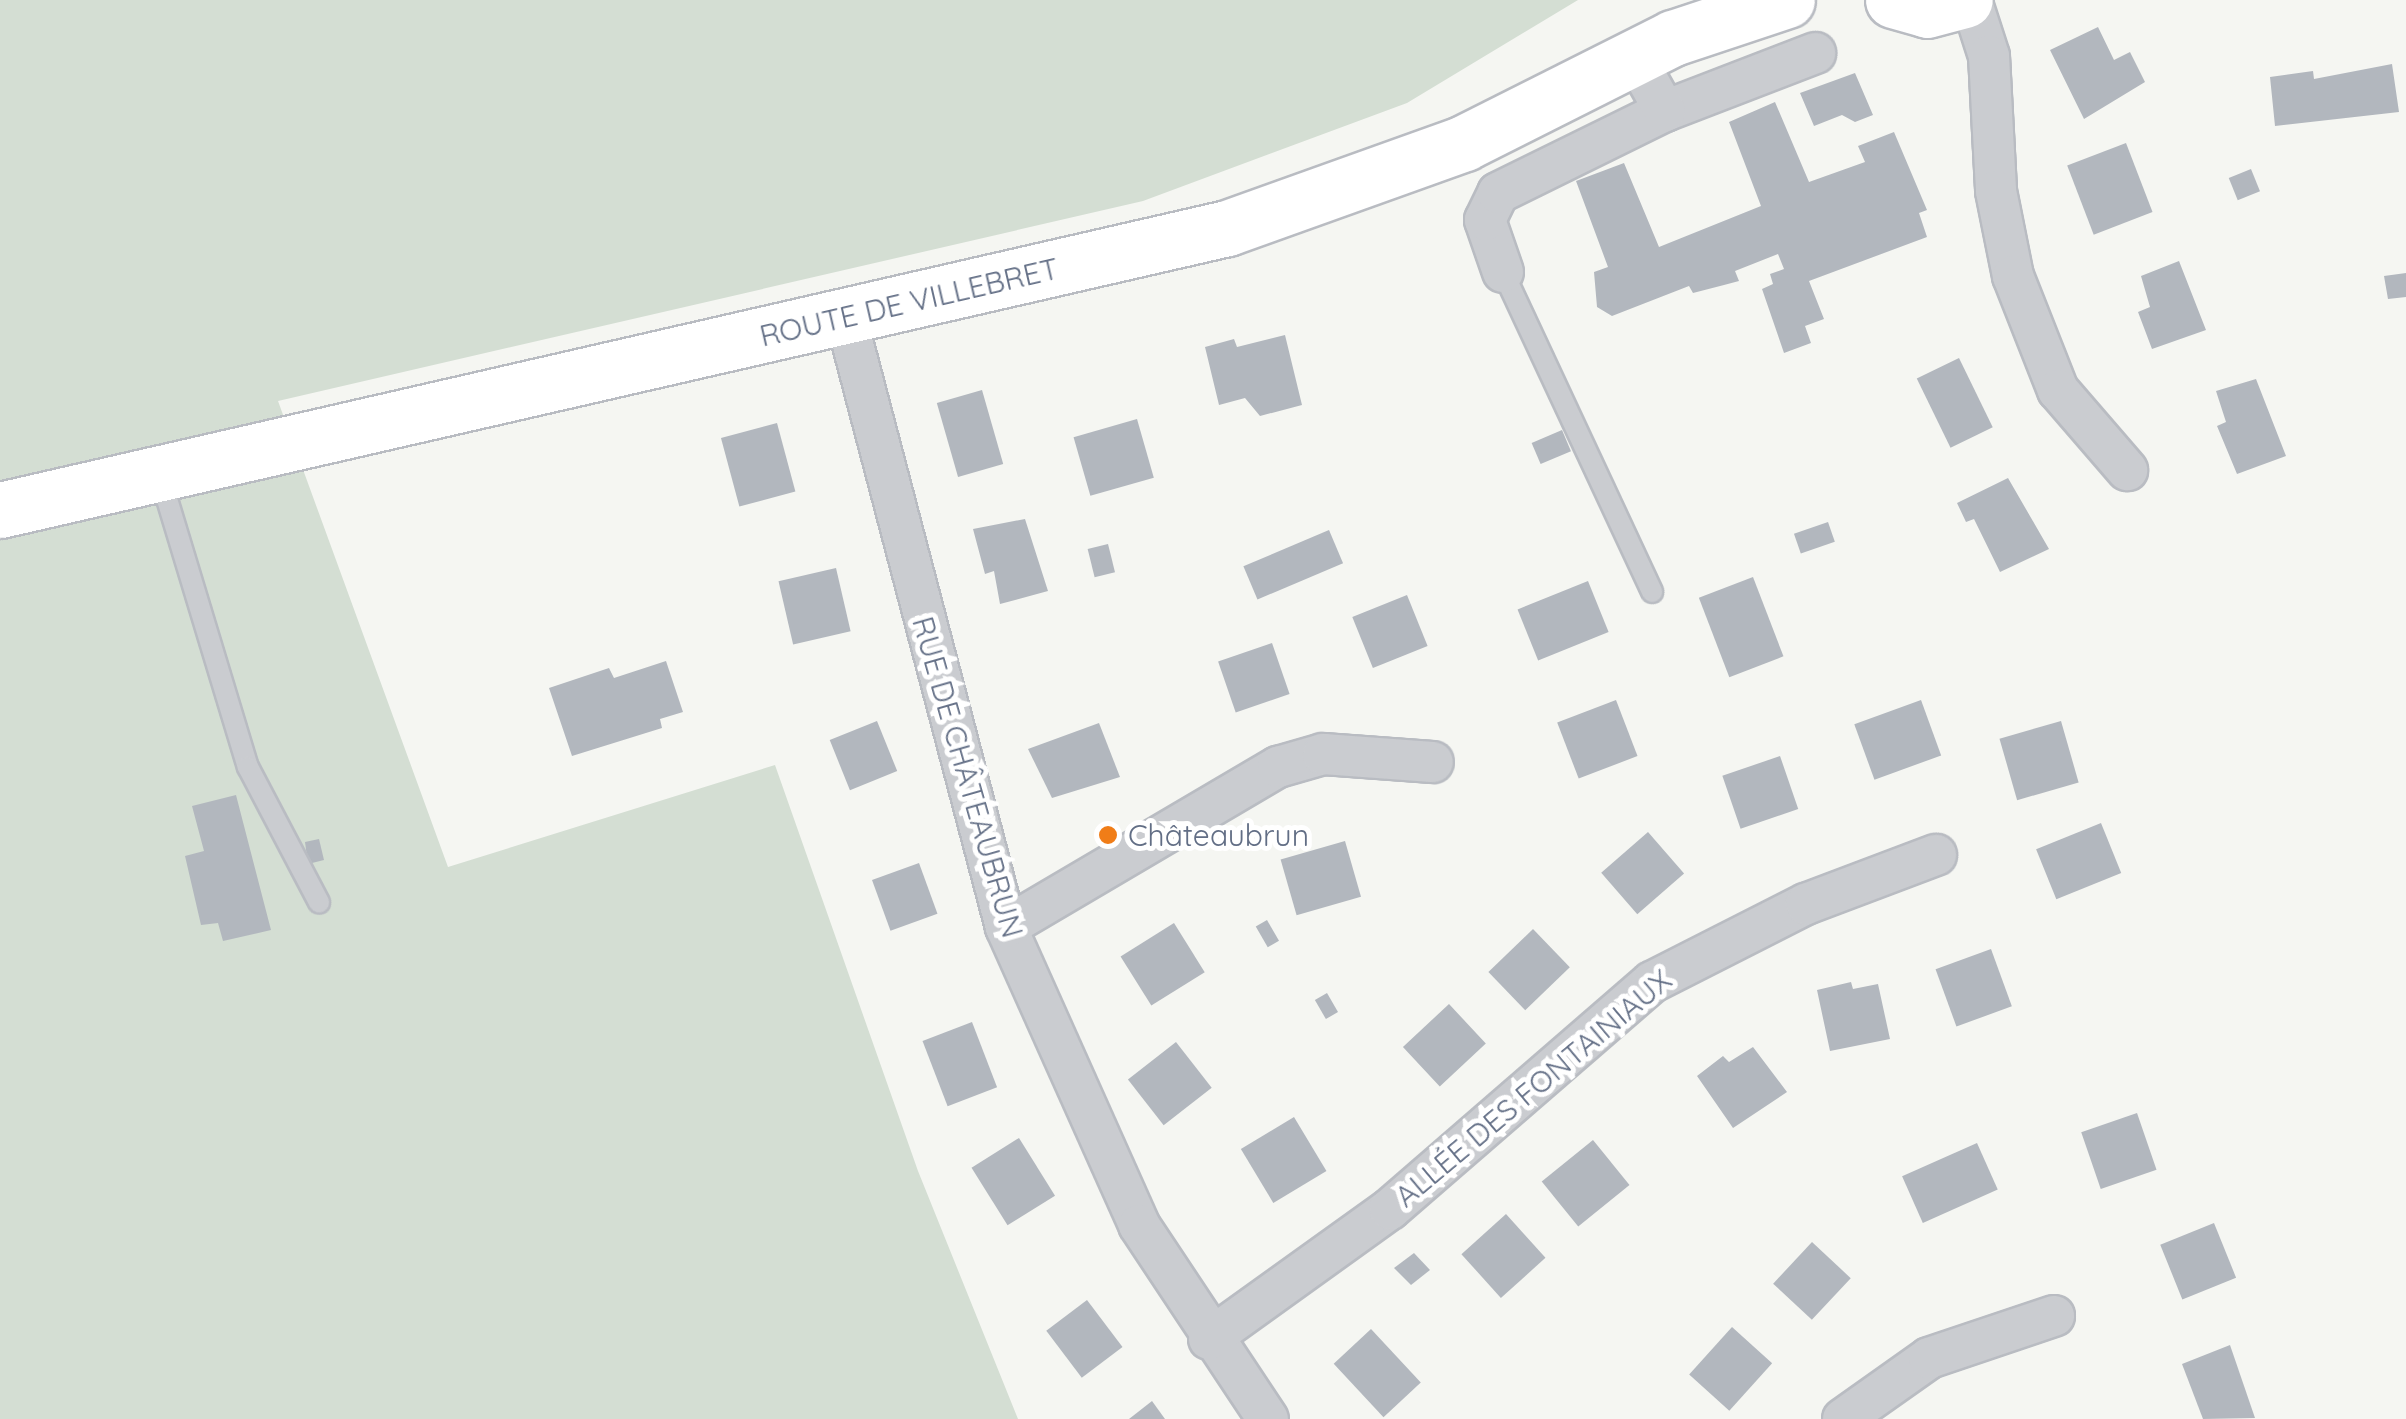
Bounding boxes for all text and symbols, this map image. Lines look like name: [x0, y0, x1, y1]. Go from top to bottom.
street label: ROUTE DE VILLEBRET: [756, 250, 1062, 354]
street label: RUE DE CHÂTEAUBRUN: [905, 612, 1031, 942]
place label: Châteaubrun: [1128, 817, 1309, 853]
marker: Châteaubrun: [1097, 824, 1119, 846]
street label: ALLÉE DES FONTAINIAUX: [1387, 962, 1679, 1214]

